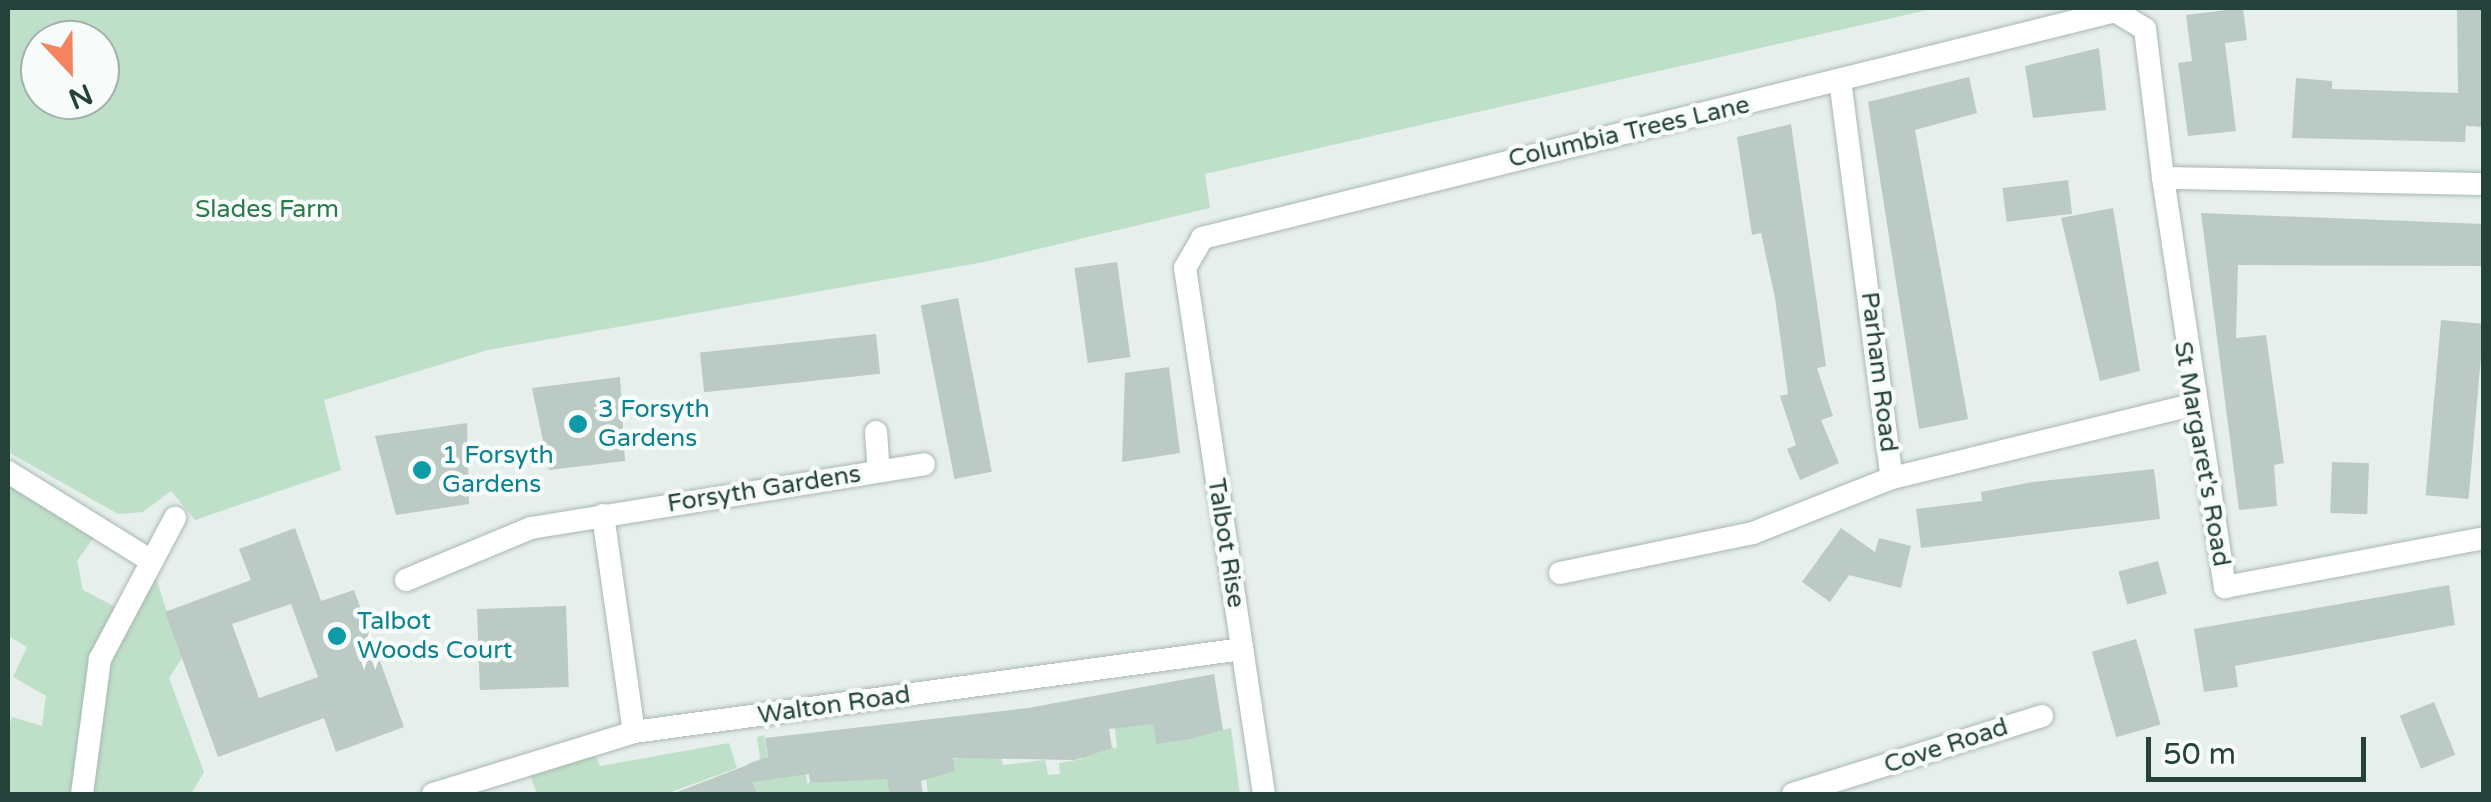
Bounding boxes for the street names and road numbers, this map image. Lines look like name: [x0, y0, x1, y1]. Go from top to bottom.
street label: Columbia Trees Lane: [1505, 90, 1753, 174]
street label: Parham Road: [1854, 290, 1904, 454]
street label: St Margaret's Road: [2167, 339, 2237, 569]
street label: Forsyth Gardens: [665, 459, 863, 519]
street label: Talbot Rise: [1201, 476, 1251, 610]
street label: Walton Road: [756, 679, 912, 731]
street label: Cove Road: [1880, 712, 2012, 780]

